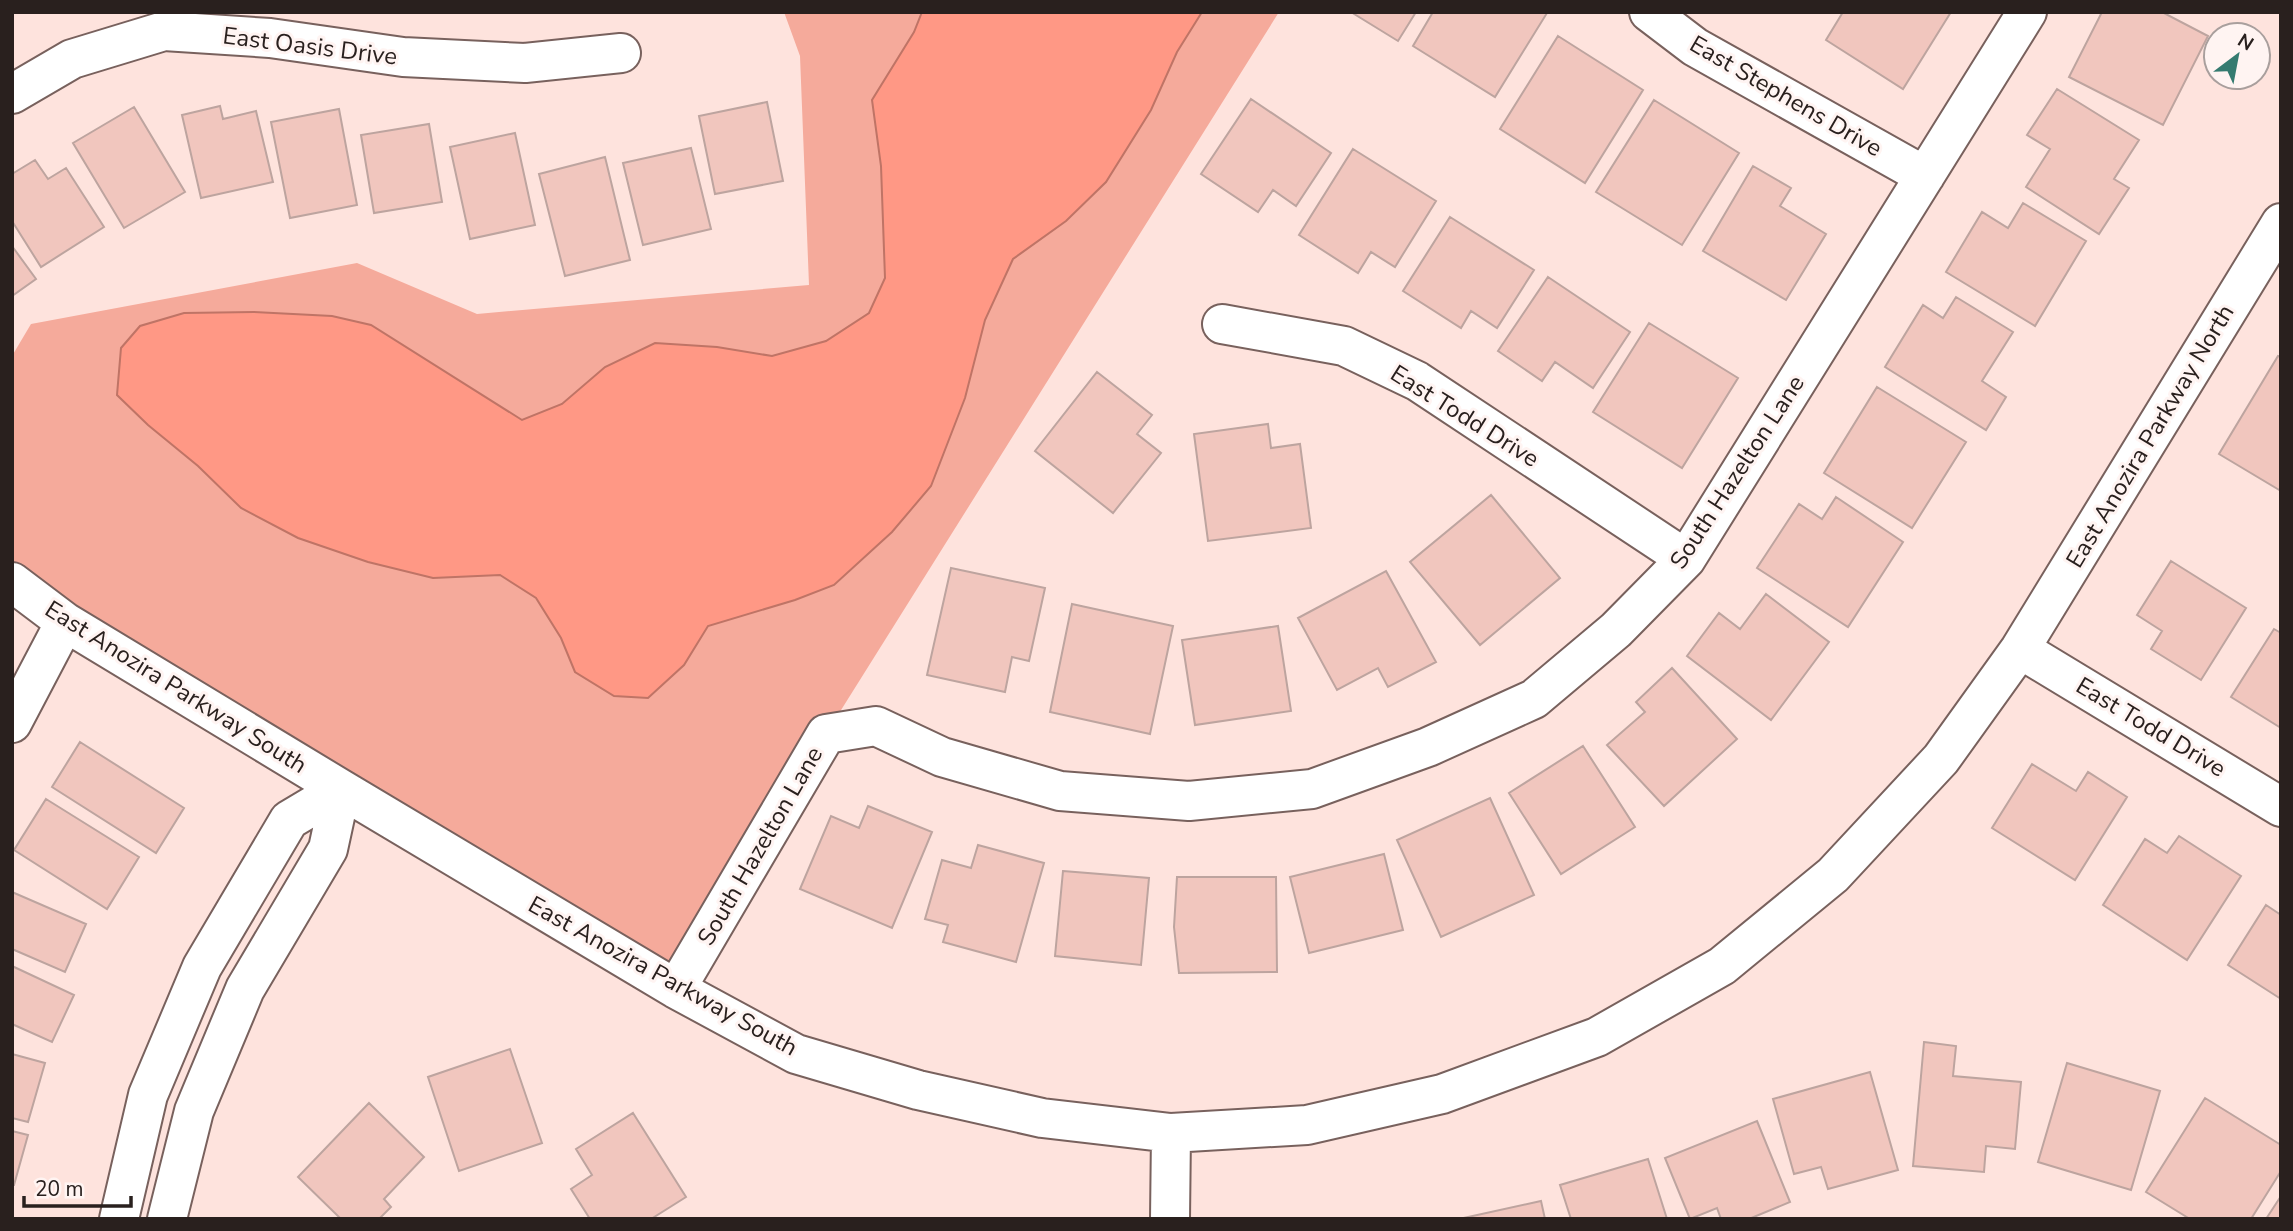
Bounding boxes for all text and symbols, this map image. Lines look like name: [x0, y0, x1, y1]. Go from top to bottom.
street label: East Oasis Drive: [221, 19, 399, 73]
north arrow: [2202, 21, 2272, 91]
street label: East Stephens Drive: [1684, 28, 1888, 164]
text: N: [2233, 28, 2258, 57]
street label: East Anozira Parkway North: [2059, 298, 2241, 574]
street label: East Todd Drive: [1385, 358, 1545, 474]
street label: South Hazelton Lane: [1662, 369, 1812, 575]
street label: East Anozira Parkway South: [39, 593, 313, 781]
street label: East Todd Drive: [2070, 670, 2232, 784]
street label: South Hazelton Lane: [690, 741, 830, 951]
street label: East Anozira Parkway South: [523, 889, 803, 1063]
scale bar: [24, 1164, 131, 1208]
text: 20 m: [35, 1175, 84, 1203]

